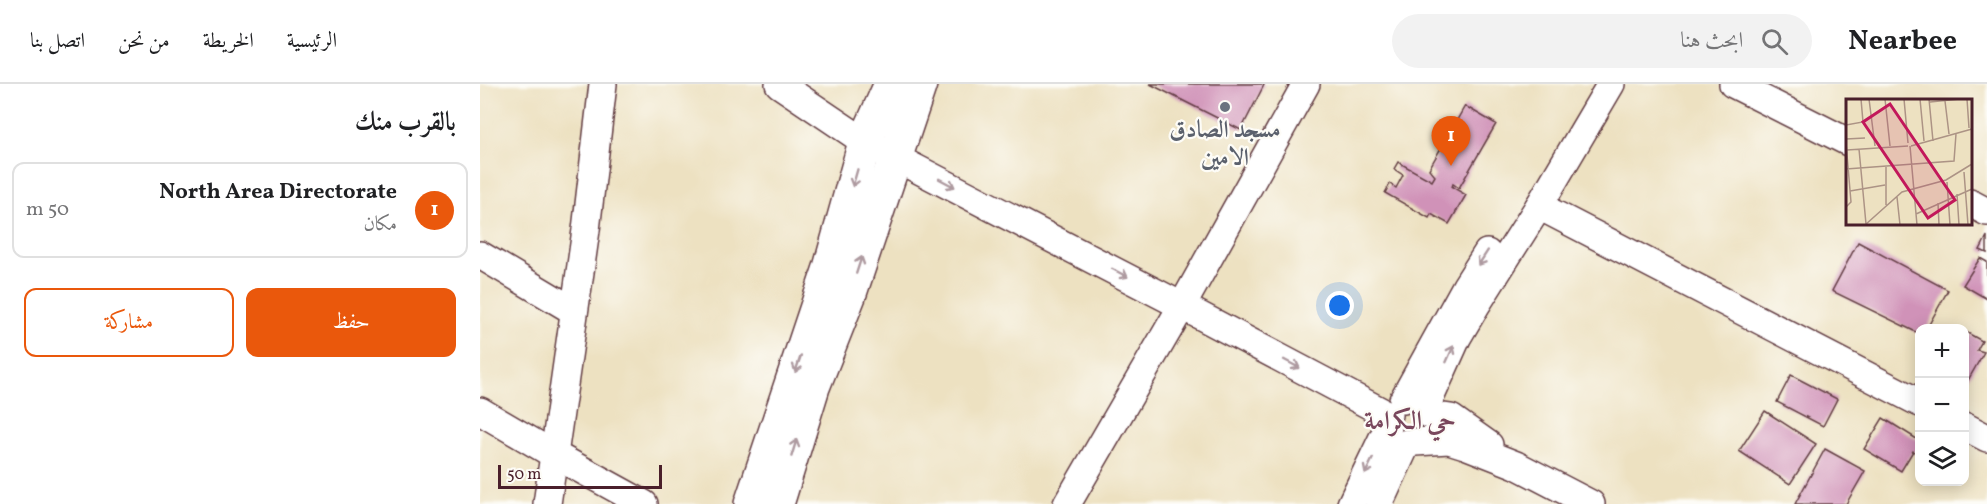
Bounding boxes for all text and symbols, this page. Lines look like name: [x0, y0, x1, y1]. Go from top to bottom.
search box: [1392, 14, 1812, 68]
text: Nearbee: [1848, 22, 1957, 61]
icon: search: [1758, 25, 1791, 58]
text: ابحث هنا: [1680, 26, 1743, 57]
text: اتصل بنا: [30, 27, 85, 56]
text: من نحن: [118, 27, 170, 56]
text: الخريطة: [203, 27, 254, 56]
text: الرئيسية: [287, 27, 337, 56]
inset map: [1846, 99, 1972, 225]
marker: مسجد الصادق الامين: [1218, 100, 1232, 114]
text: بالقرب منك: [355, 105, 456, 141]
place label: مسجد الصادق الامين: [1169, 114, 1281, 176]
pin: 1: [1432, 116, 1470, 166]
one-way arrow: [849, 168, 861, 187]
text: North Area Directorate: [159, 177, 397, 208]
one-way arrow: [938, 177, 955, 189]
text: 50 m: [26, 196, 69, 224]
text: 1: [430, 196, 439, 224]
text: مكان: [363, 211, 397, 239]
one-way arrow: [1477, 249, 1489, 266]
one-way arrow: [855, 256, 866, 275]
one-way arrow: [1111, 267, 1128, 279]
button: مشاركة: [24, 288, 234, 357]
button: حفظ: [246, 288, 456, 357]
your location: [1325, 291, 1354, 320]
map controls: [1915, 324, 1969, 486]
button: +: [1915, 324, 1969, 378]
one-way arrow: [1445, 345, 1457, 363]
one-way arrow: [791, 354, 802, 373]
one-way arrow: [1283, 358, 1300, 370]
button: −: [1915, 378, 1969, 432]
district label: حي الكرامة: [1364, 404, 1456, 442]
button: layers: [1915, 432, 1969, 486]
one-way arrow: [789, 439, 800, 458]
one-way arrow: [1363, 456, 1375, 474]
scale bar: [498, 462, 662, 490]
text: 50 m: [507, 464, 541, 486]

